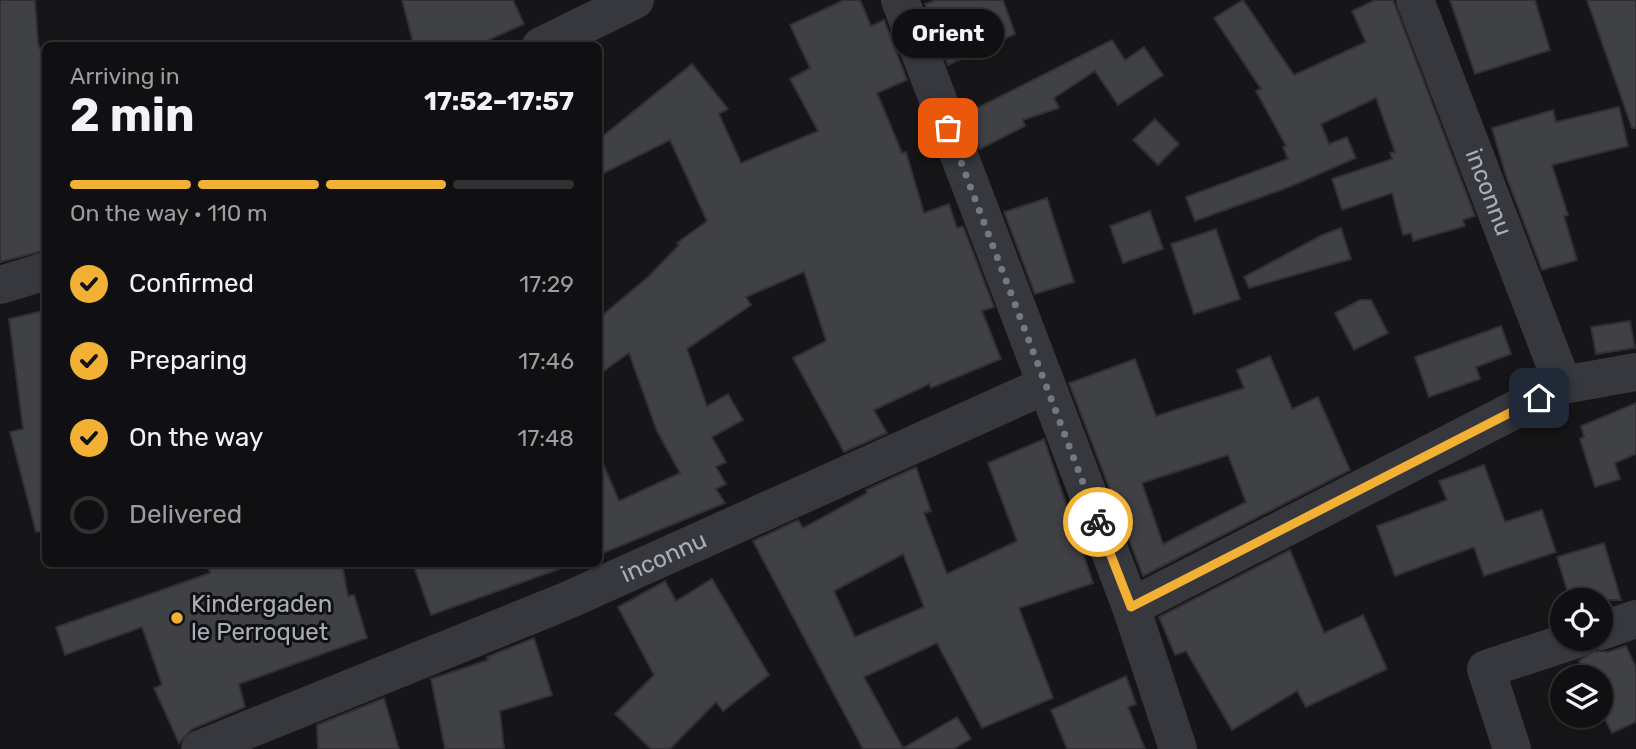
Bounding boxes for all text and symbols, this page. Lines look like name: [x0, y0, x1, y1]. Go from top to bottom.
callout: Orient: [892, 9, 1004, 58]
text: Orient: [912, 19, 984, 47]
text: Arriving in: [70, 62, 180, 90]
text: 17:52–17:57: [424, 86, 574, 117]
text: 2 min: [70, 88, 195, 143]
pin: [918, 98, 978, 158]
icon: bag: [929, 109, 967, 147]
street label: inconnu: [1460, 145, 1518, 240]
text: On the way · 110 m: [70, 199, 268, 227]
icon: check: [70, 265, 108, 303]
text: Confirmed: [129, 268, 254, 299]
text: 17:29: [519, 270, 574, 298]
icon: check: [70, 342, 108, 380]
text: Preparing: [129, 345, 247, 376]
text: 17:46: [518, 347, 574, 375]
pin: [1509, 368, 1569, 428]
icon: home: [1520, 379, 1558, 417]
icon: check: [70, 419, 108, 457]
text: On the way: [129, 422, 263, 453]
text: 17:48: [518, 424, 574, 452]
courier: [1063, 487, 1133, 557]
text: Delivered: [129, 499, 242, 530]
icon: bike: [1079, 503, 1117, 541]
street label: inconnu: [617, 526, 711, 588]
map controls: [1550, 588, 1613, 728]
button: locate: [1550, 588, 1613, 651]
place label: Kindergaden le Perroquet: [191, 590, 332, 646]
marker: Kindergaden le Perroquet: [169, 610, 185, 626]
button: layers: [1550, 665, 1613, 728]

